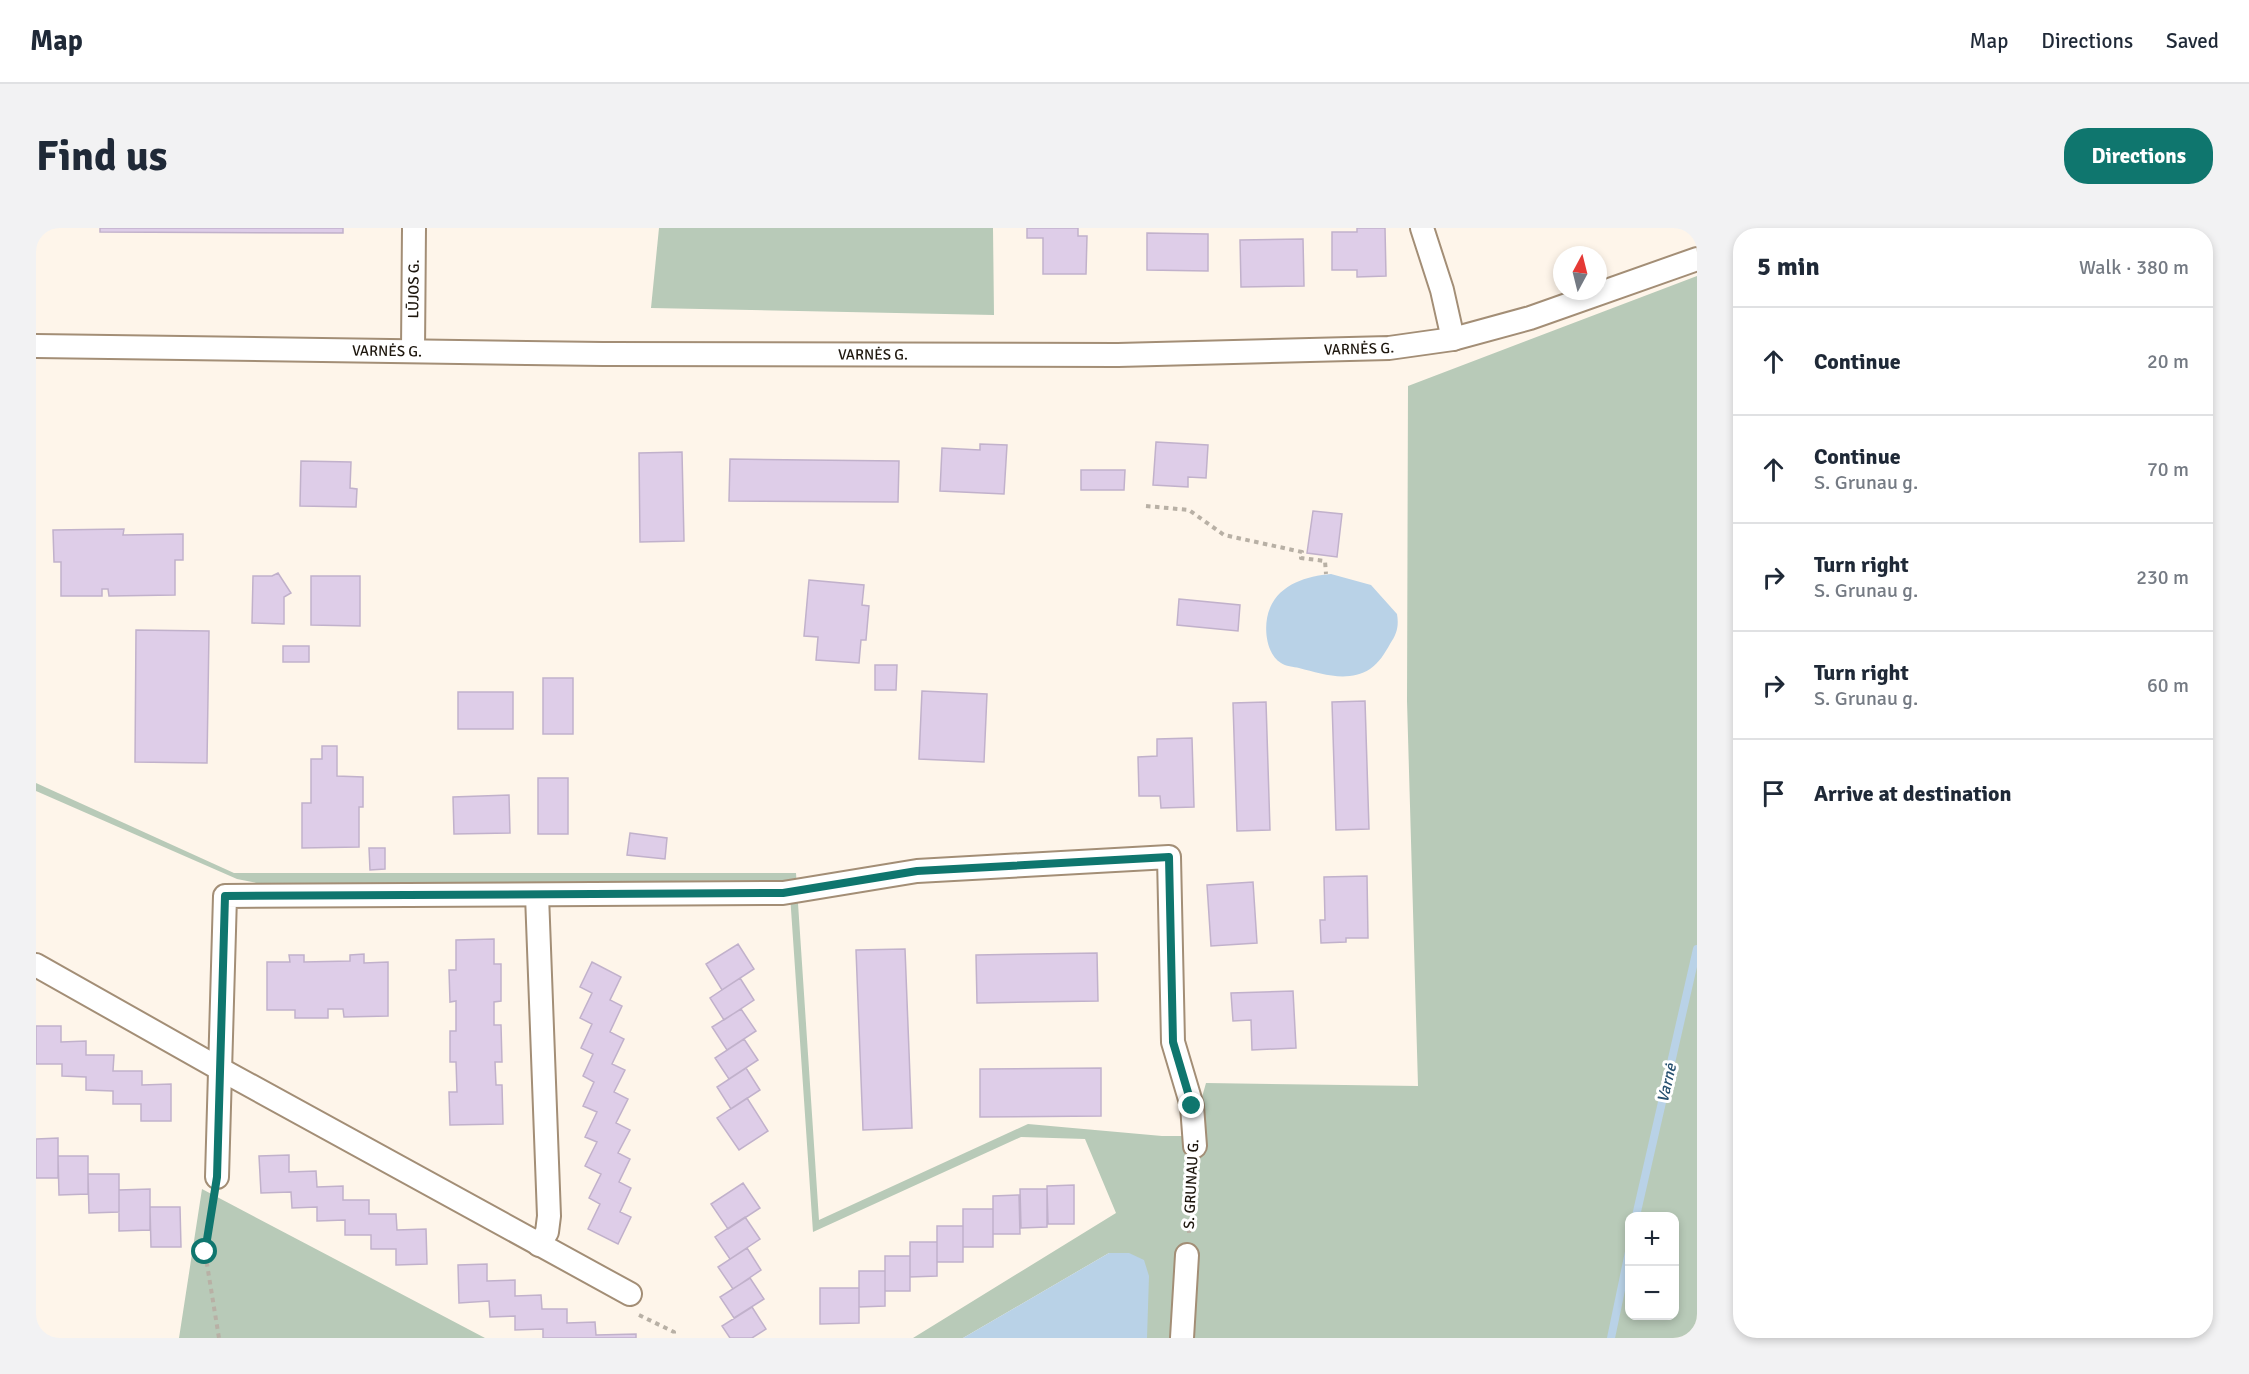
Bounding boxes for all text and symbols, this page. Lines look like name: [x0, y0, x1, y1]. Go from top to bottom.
text: Map: [30, 24, 83, 58]
text: Map: [1970, 28, 2008, 54]
text: Directions: [2041, 28, 2133, 54]
text: Saved: [2166, 28, 2219, 54]
button: Directions: [2064, 128, 2213, 184]
text: Find us: [36, 131, 167, 182]
north arrow: [1553, 246, 1607, 300]
text: 5 min: [1757, 251, 1820, 283]
text: Walk · 380 m: [2079, 255, 2189, 280]
street label: LŪJOS G.: [404, 259, 423, 319]
street label: VARNĖS G.: [1324, 338, 1395, 359]
street label: VARNĖS G.: [352, 341, 422, 360]
street label: VARNĖS G.: [838, 345, 908, 364]
icon: ahead: [1757, 345, 1790, 378]
text: Continue: [1814, 348, 1901, 375]
text: 20 m: [2147, 349, 2189, 374]
text: Continue: [1814, 443, 1901, 470]
icon: ahead: [1757, 453, 1790, 486]
text: 70 m: [2147, 457, 2189, 482]
text: S. Grunau g.: [1814, 470, 1918, 495]
text: Turn right: [1814, 551, 1909, 578]
icon: right: [1757, 561, 1790, 594]
text: 230 m: [2136, 565, 2189, 590]
text: S. Grunau g.: [1814, 578, 1918, 603]
text: Turn right: [1814, 659, 1909, 686]
icon: right: [1757, 669, 1790, 702]
text: 60 m: [2147, 673, 2189, 698]
text: S. Grunau g.: [1814, 686, 1918, 711]
icon: arrive: [1757, 777, 1790, 810]
text: Arrive at destination: [1814, 780, 2011, 807]
water label: Varnė: [1653, 1061, 1681, 1105]
route end: [1178, 1092, 1204, 1118]
street label: S. GRUNAU G.: [1180, 1139, 1202, 1229]
map controls: [1625, 1212, 1679, 1320]
button: +: [1625, 1212, 1679, 1266]
route start: [191, 1238, 217, 1264]
button: −: [1625, 1266, 1679, 1320]

